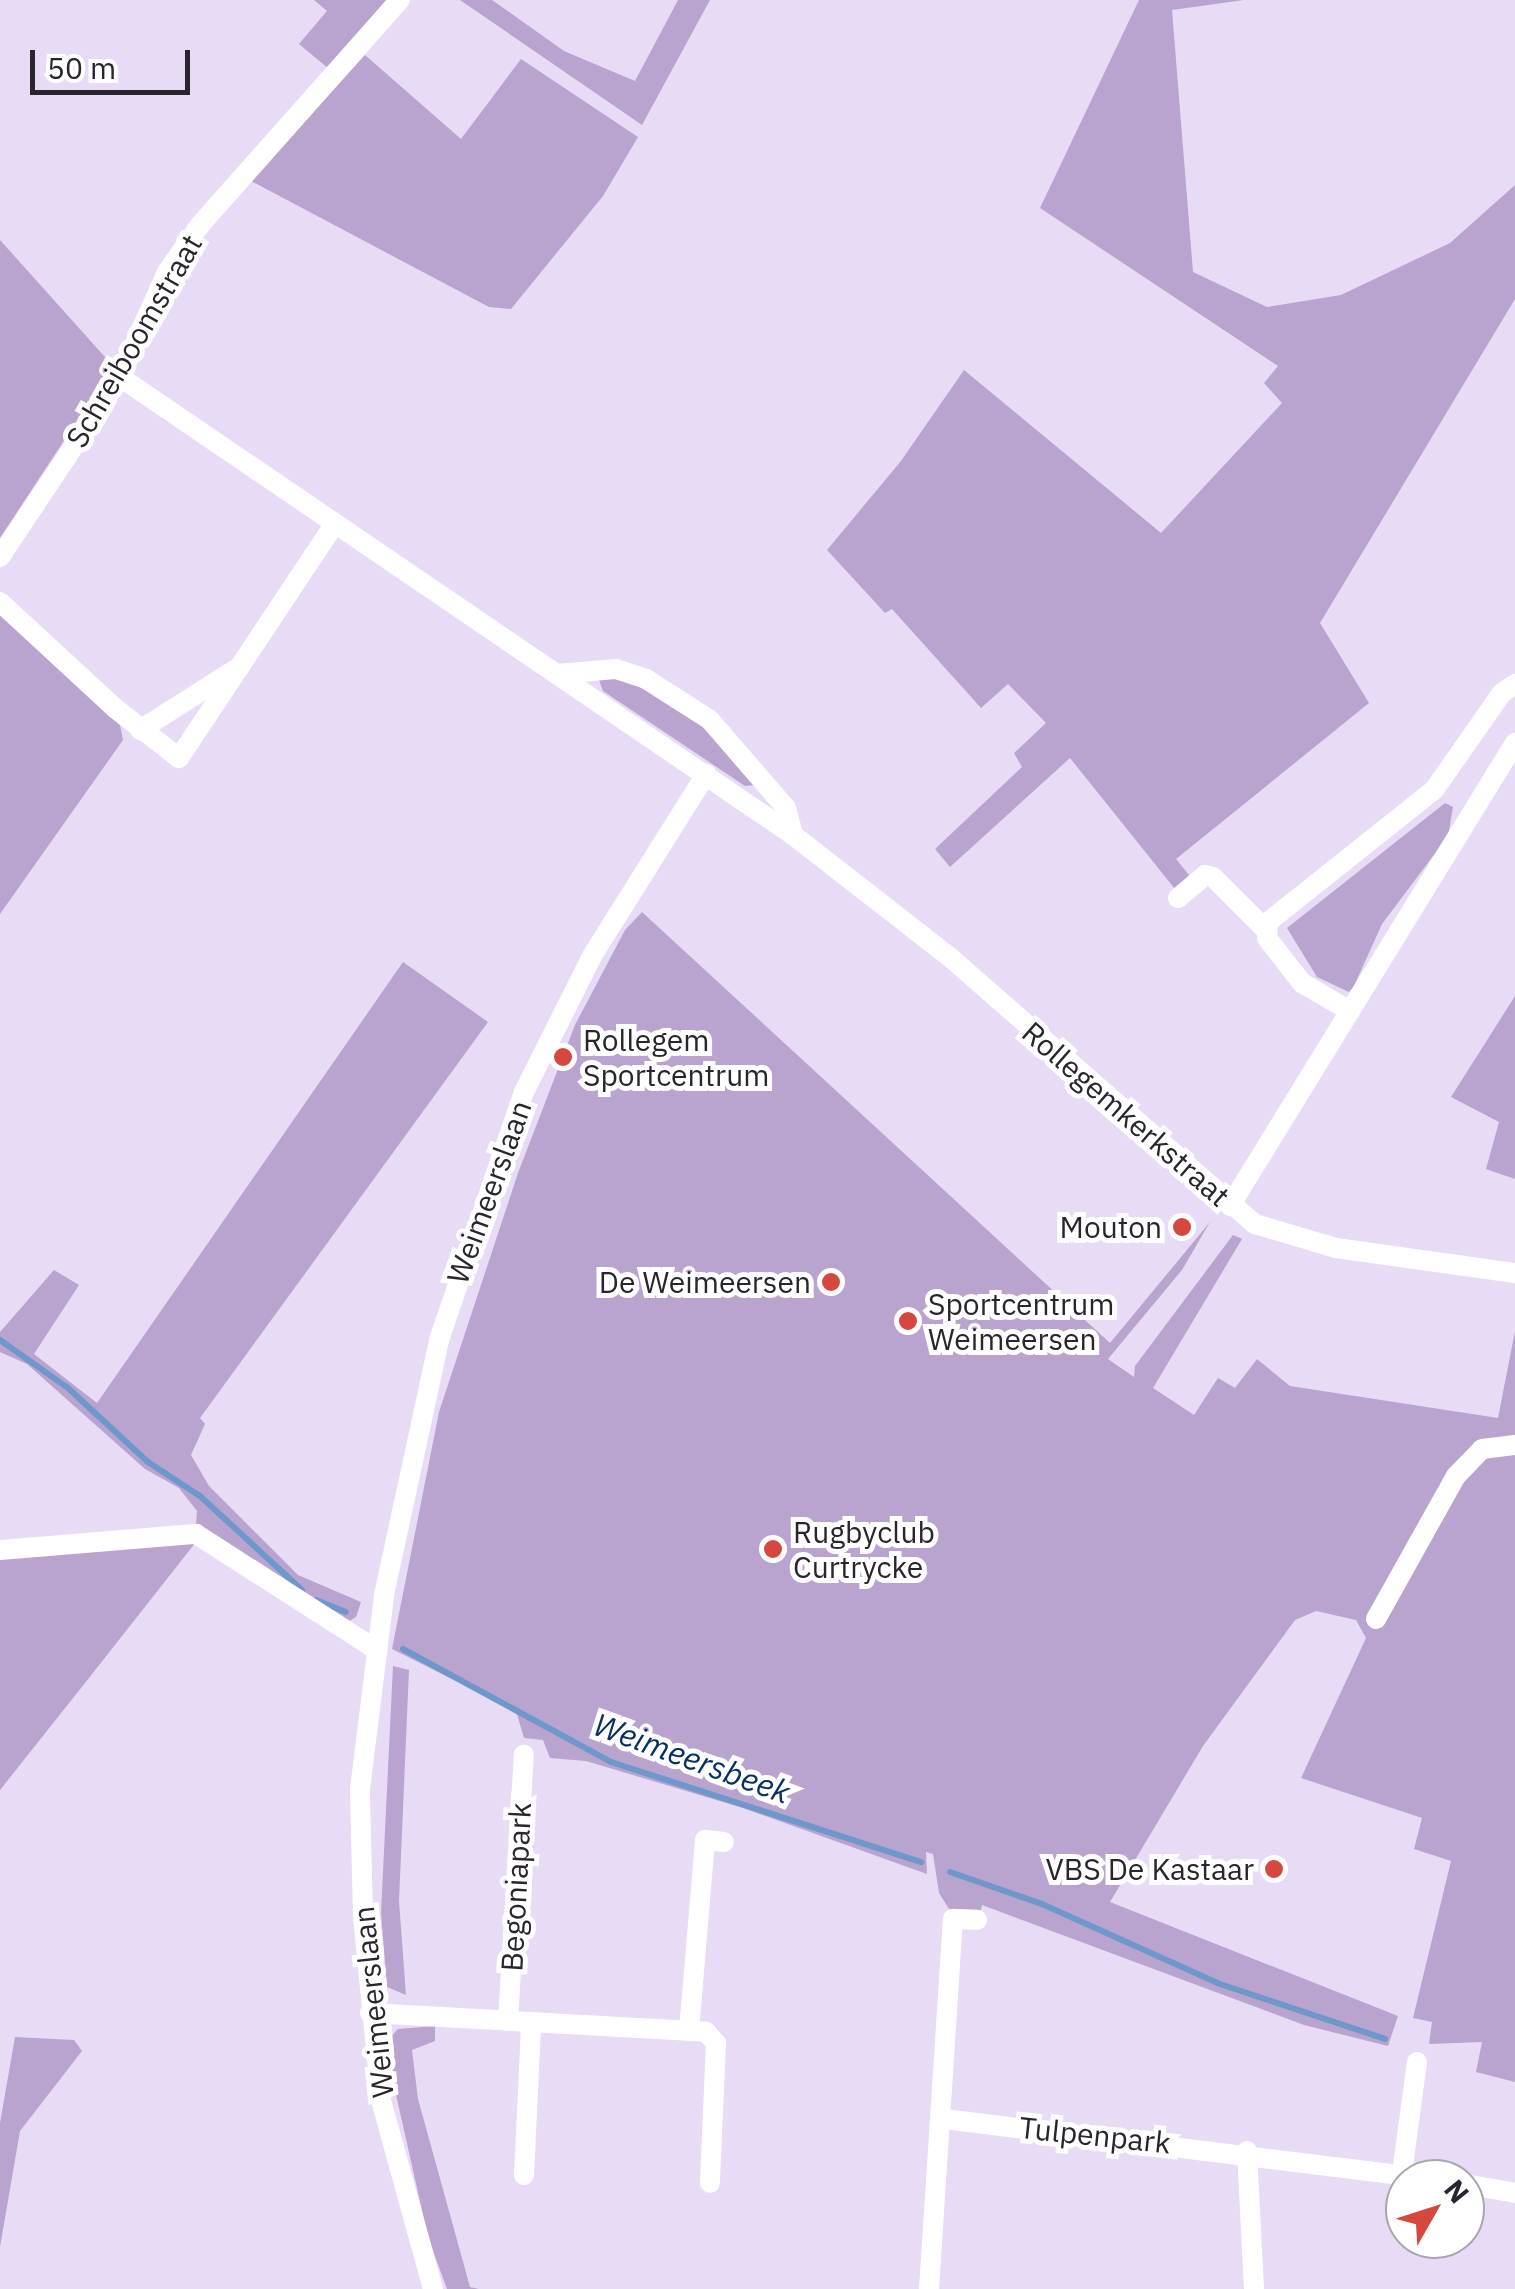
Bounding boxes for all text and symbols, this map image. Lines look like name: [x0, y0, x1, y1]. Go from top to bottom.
scale bar: [35, 30, 195, 92]
text: 50 m: [47, 48, 116, 87]
street label: Schreiboomstraat: [58, 228, 210, 454]
street label: Rollegemkerkstraat: [1015, 1014, 1237, 1214]
place label: Rollegem Sportcentrum: [583, 1022, 769, 1092]
marker: Rollegem Sportcentrum: [552, 1046, 574, 1068]
street label: Weimeerslaan: [439, 1096, 539, 1288]
place label: Mouton: [1060, 1209, 1162, 1245]
marker: Mouton: [1171, 1216, 1193, 1238]
place label: De Weimeersen: [599, 1264, 811, 1300]
marker: De Weimeersen: [820, 1271, 842, 1293]
place label: Sportcentrum Weimeersen: [928, 1286, 1114, 1356]
marker: Sportcentrum Weimeersen: [897, 1310, 919, 1332]
place label: Rugbyclub Curtrycke: [793, 1514, 935, 1584]
marker: Rugbyclub Curtrycke: [762, 1538, 784, 1560]
water label: Weimeersbeek: [589, 1705, 795, 1811]
street label: Begoniapark: [494, 1802, 538, 1972]
place label: VBS De Kastaar: [1045, 1851, 1254, 1887]
marker: VBS De Kastaar: [1263, 1858, 1285, 1880]
street label: Weimeerslaan: [345, 1905, 401, 2099]
street label: Tulpenpark: [1018, 2109, 1172, 2161]
north arrow: [1385, 2159, 1485, 2259]
text: N: [1436, 2172, 1478, 2211]

